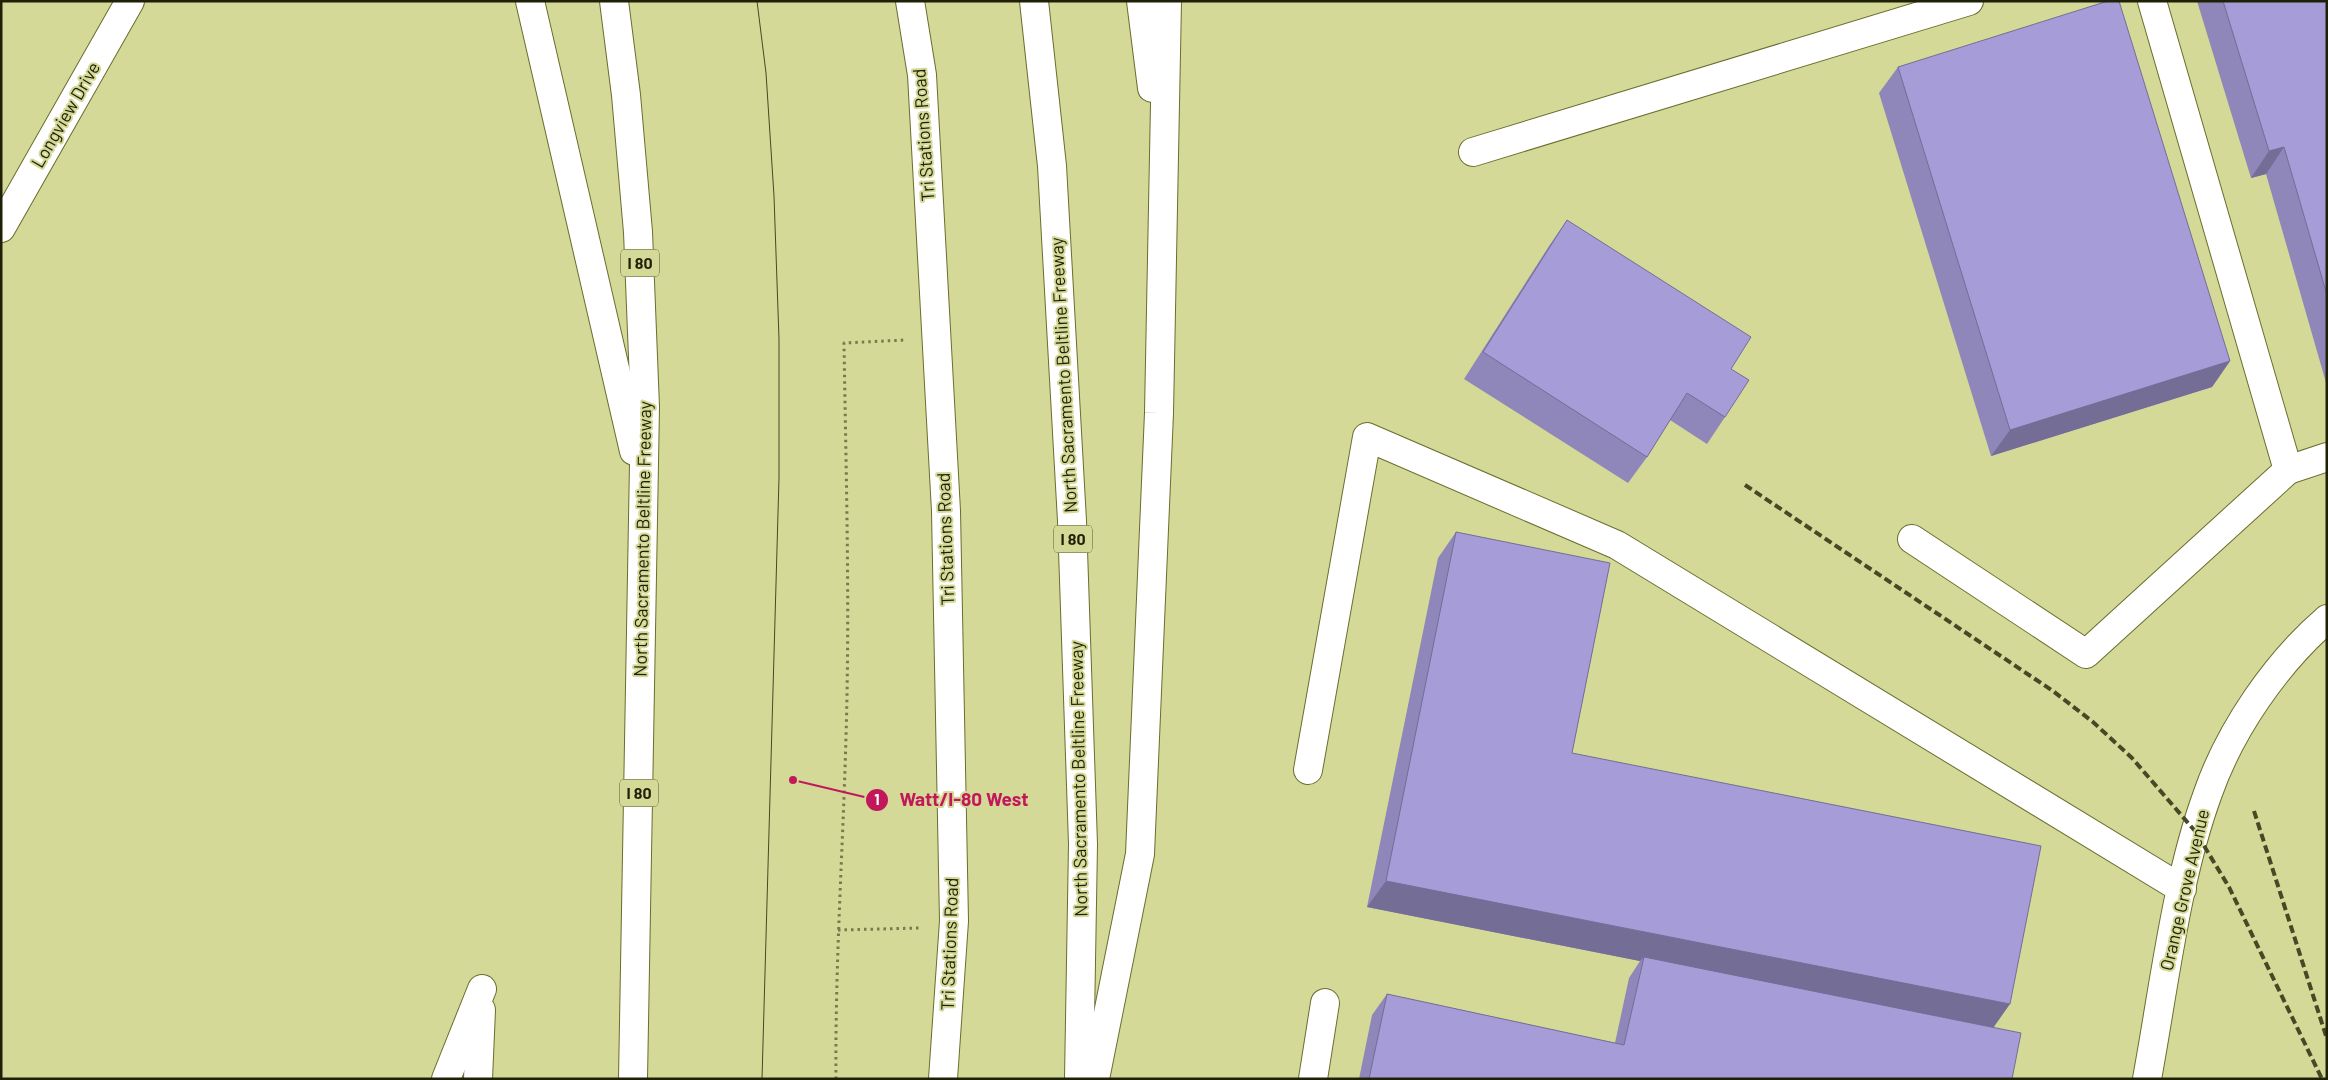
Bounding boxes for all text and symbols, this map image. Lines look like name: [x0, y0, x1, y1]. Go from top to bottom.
street label: Longview Drive: [26, 58, 104, 171]
street label: Tri Stations Road: [907, 68, 939, 202]
street label: North Sacramento Beltline Freeway: [1045, 237, 1081, 513]
road number: I 80: [621, 250, 659, 276]
street label: North Sacramento Beltline Freeway: [629, 401, 655, 677]
street label: Tri Stations Road: [932, 472, 958, 606]
road number: I 80: [1054, 526, 1092, 552]
street label: North Sacramento Beltline Freeway: [1065, 641, 1091, 917]
road number: I 80: [620, 780, 658, 806]
callout: Watt/I-80 West: [865, 783, 1038, 817]
text: Watt/I-80 West: [900, 787, 1028, 810]
text: 1: [874, 790, 880, 808]
street label: Orange Grove Avenue: [2155, 807, 2213, 973]
street label: Tri Stations Road: [936, 877, 962, 1011]

